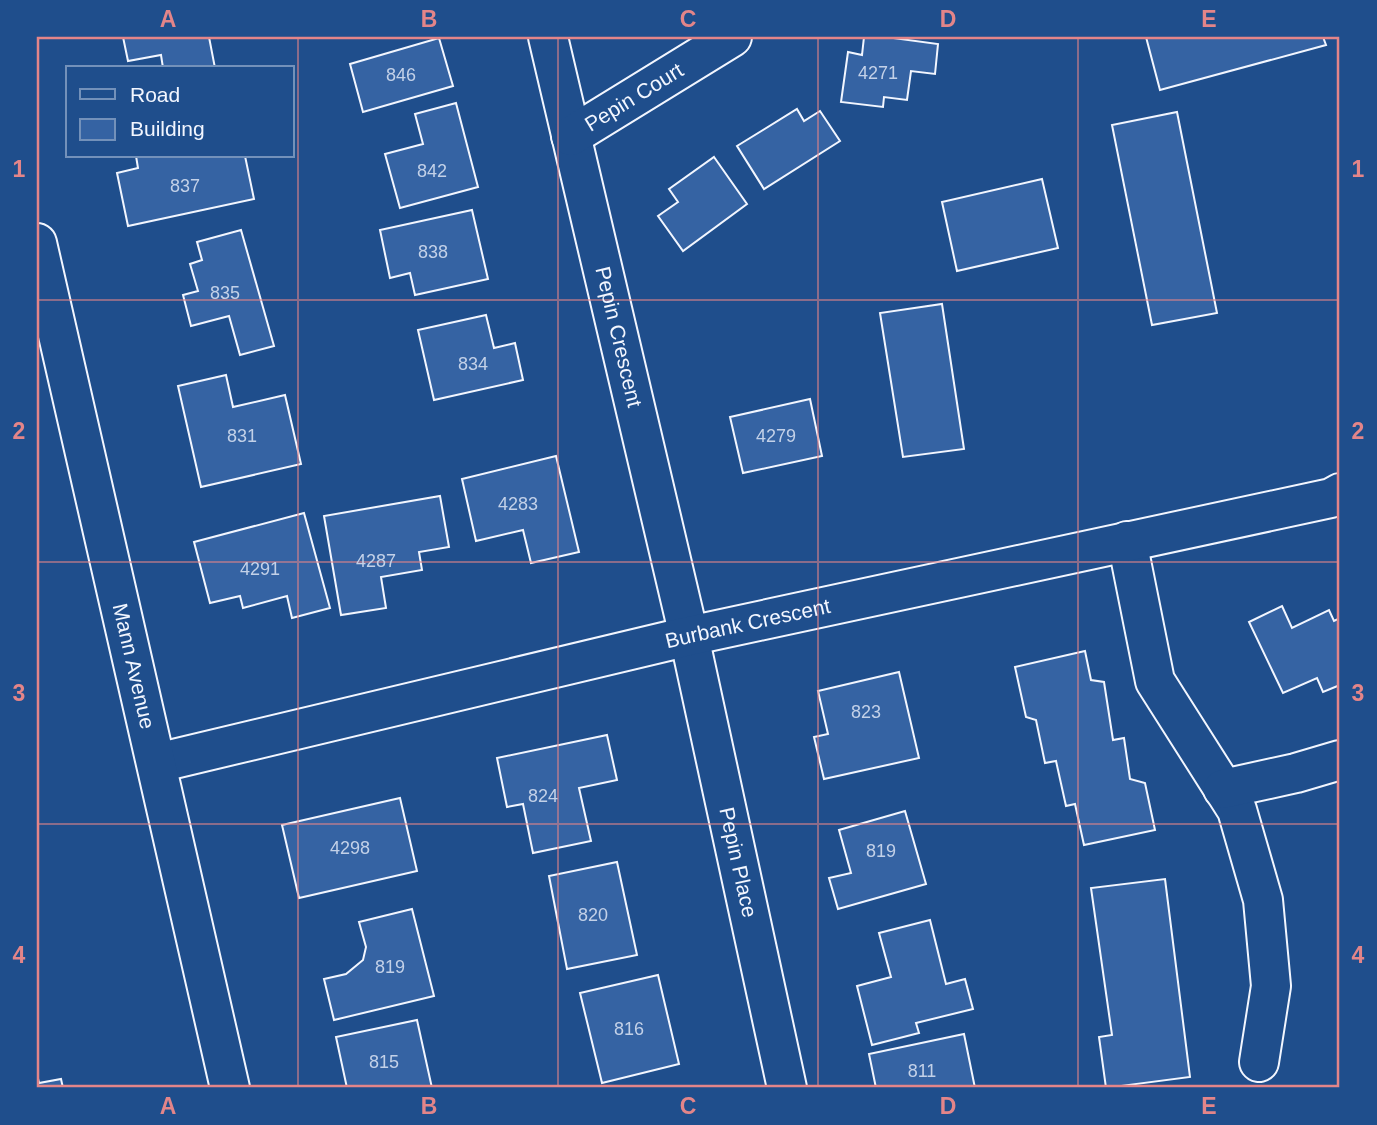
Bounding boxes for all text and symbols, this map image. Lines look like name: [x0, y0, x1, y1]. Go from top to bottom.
text: A: [160, 6, 176, 32]
text: B: [421, 6, 437, 32]
text: C: [680, 6, 696, 32]
text: D: [940, 6, 956, 32]
text: E: [1201, 6, 1217, 32]
street label: Pepin Court: [580, 58, 687, 136]
house number: 4271: [858, 63, 898, 83]
house number: 846: [386, 65, 416, 85]
legend: [66, 66, 294, 158]
text: Road: [130, 83, 180, 106]
text: Building: [130, 117, 205, 140]
text: 1: [13, 156, 26, 182]
text: 1: [1352, 156, 1365, 182]
house number: 842: [417, 161, 447, 181]
house number: 837: [170, 176, 200, 196]
house number: 838: [418, 242, 448, 262]
street label: Pepin Crescent: [591, 264, 647, 409]
house number: 835: [210, 283, 240, 303]
house number: 834: [458, 354, 488, 374]
text: 2: [13, 418, 25, 444]
text: 2: [1352, 418, 1364, 444]
house number: 831: [227, 426, 257, 446]
house number: 4279: [756, 426, 796, 446]
house number: 4283: [498, 494, 538, 514]
house number: 4287: [356, 551, 396, 571]
house number: 4291: [240, 559, 280, 579]
street label: Burbank Crescent: [663, 594, 832, 652]
street label: Mann Avenue: [109, 601, 160, 731]
text: 3: [13, 680, 25, 706]
text: 3: [1352, 680, 1364, 706]
house number: 823: [851, 702, 881, 722]
house number: 824: [528, 786, 558, 806]
street label: Pepin Place: [715, 805, 762, 920]
house number: 4298: [330, 838, 370, 858]
house number: 819: [866, 841, 896, 861]
house number: 820: [578, 905, 608, 925]
text: 4: [13, 942, 26, 968]
text: 4: [1352, 942, 1365, 968]
house number: 819: [375, 957, 405, 977]
house number: 816: [614, 1019, 644, 1039]
house number: 815: [369, 1052, 399, 1072]
house number: 811: [908, 1061, 936, 1081]
text: A: [160, 1093, 176, 1119]
text: B: [421, 1093, 437, 1119]
text: C: [680, 1093, 696, 1119]
text: D: [940, 1093, 956, 1119]
text: E: [1201, 1093, 1217, 1119]

